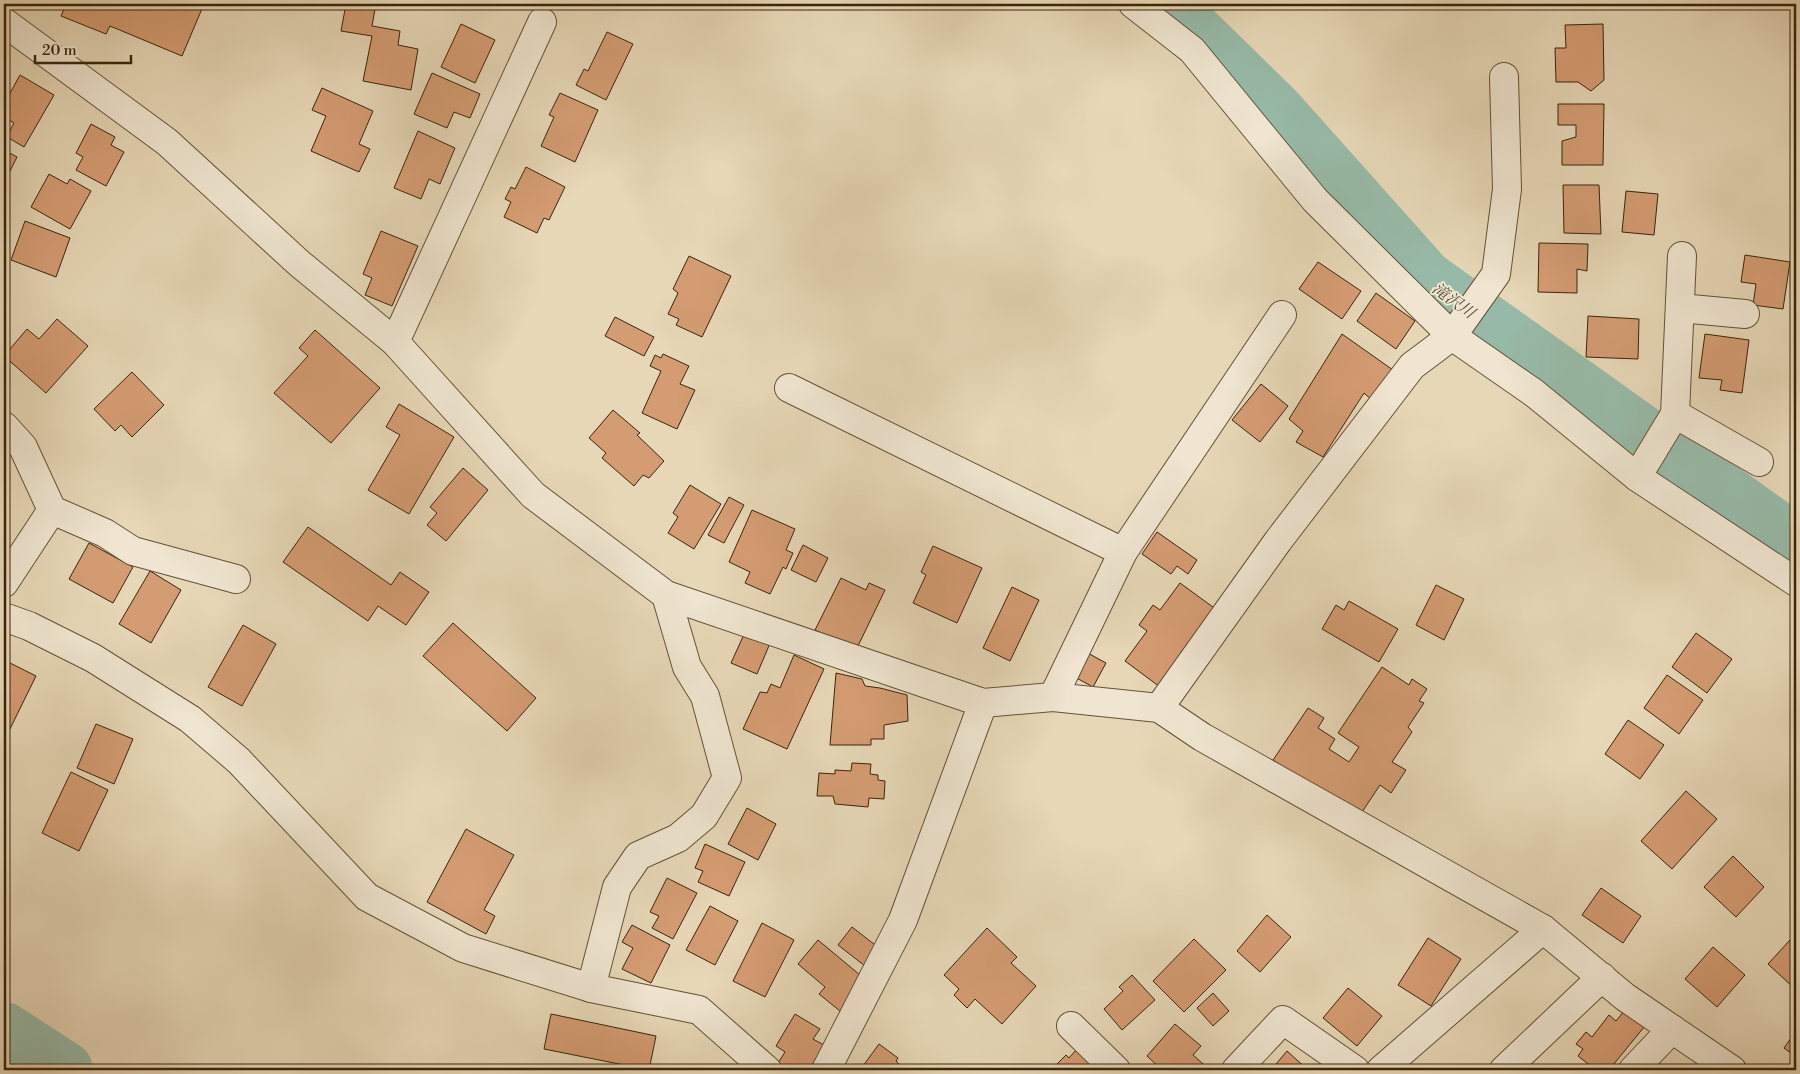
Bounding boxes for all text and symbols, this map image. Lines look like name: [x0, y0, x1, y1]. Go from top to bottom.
scale bar: [35, 32, 131, 64]
text: 20 m: [42, 41, 77, 60]
water label: 滝沢川: [1428, 279, 1480, 324]

